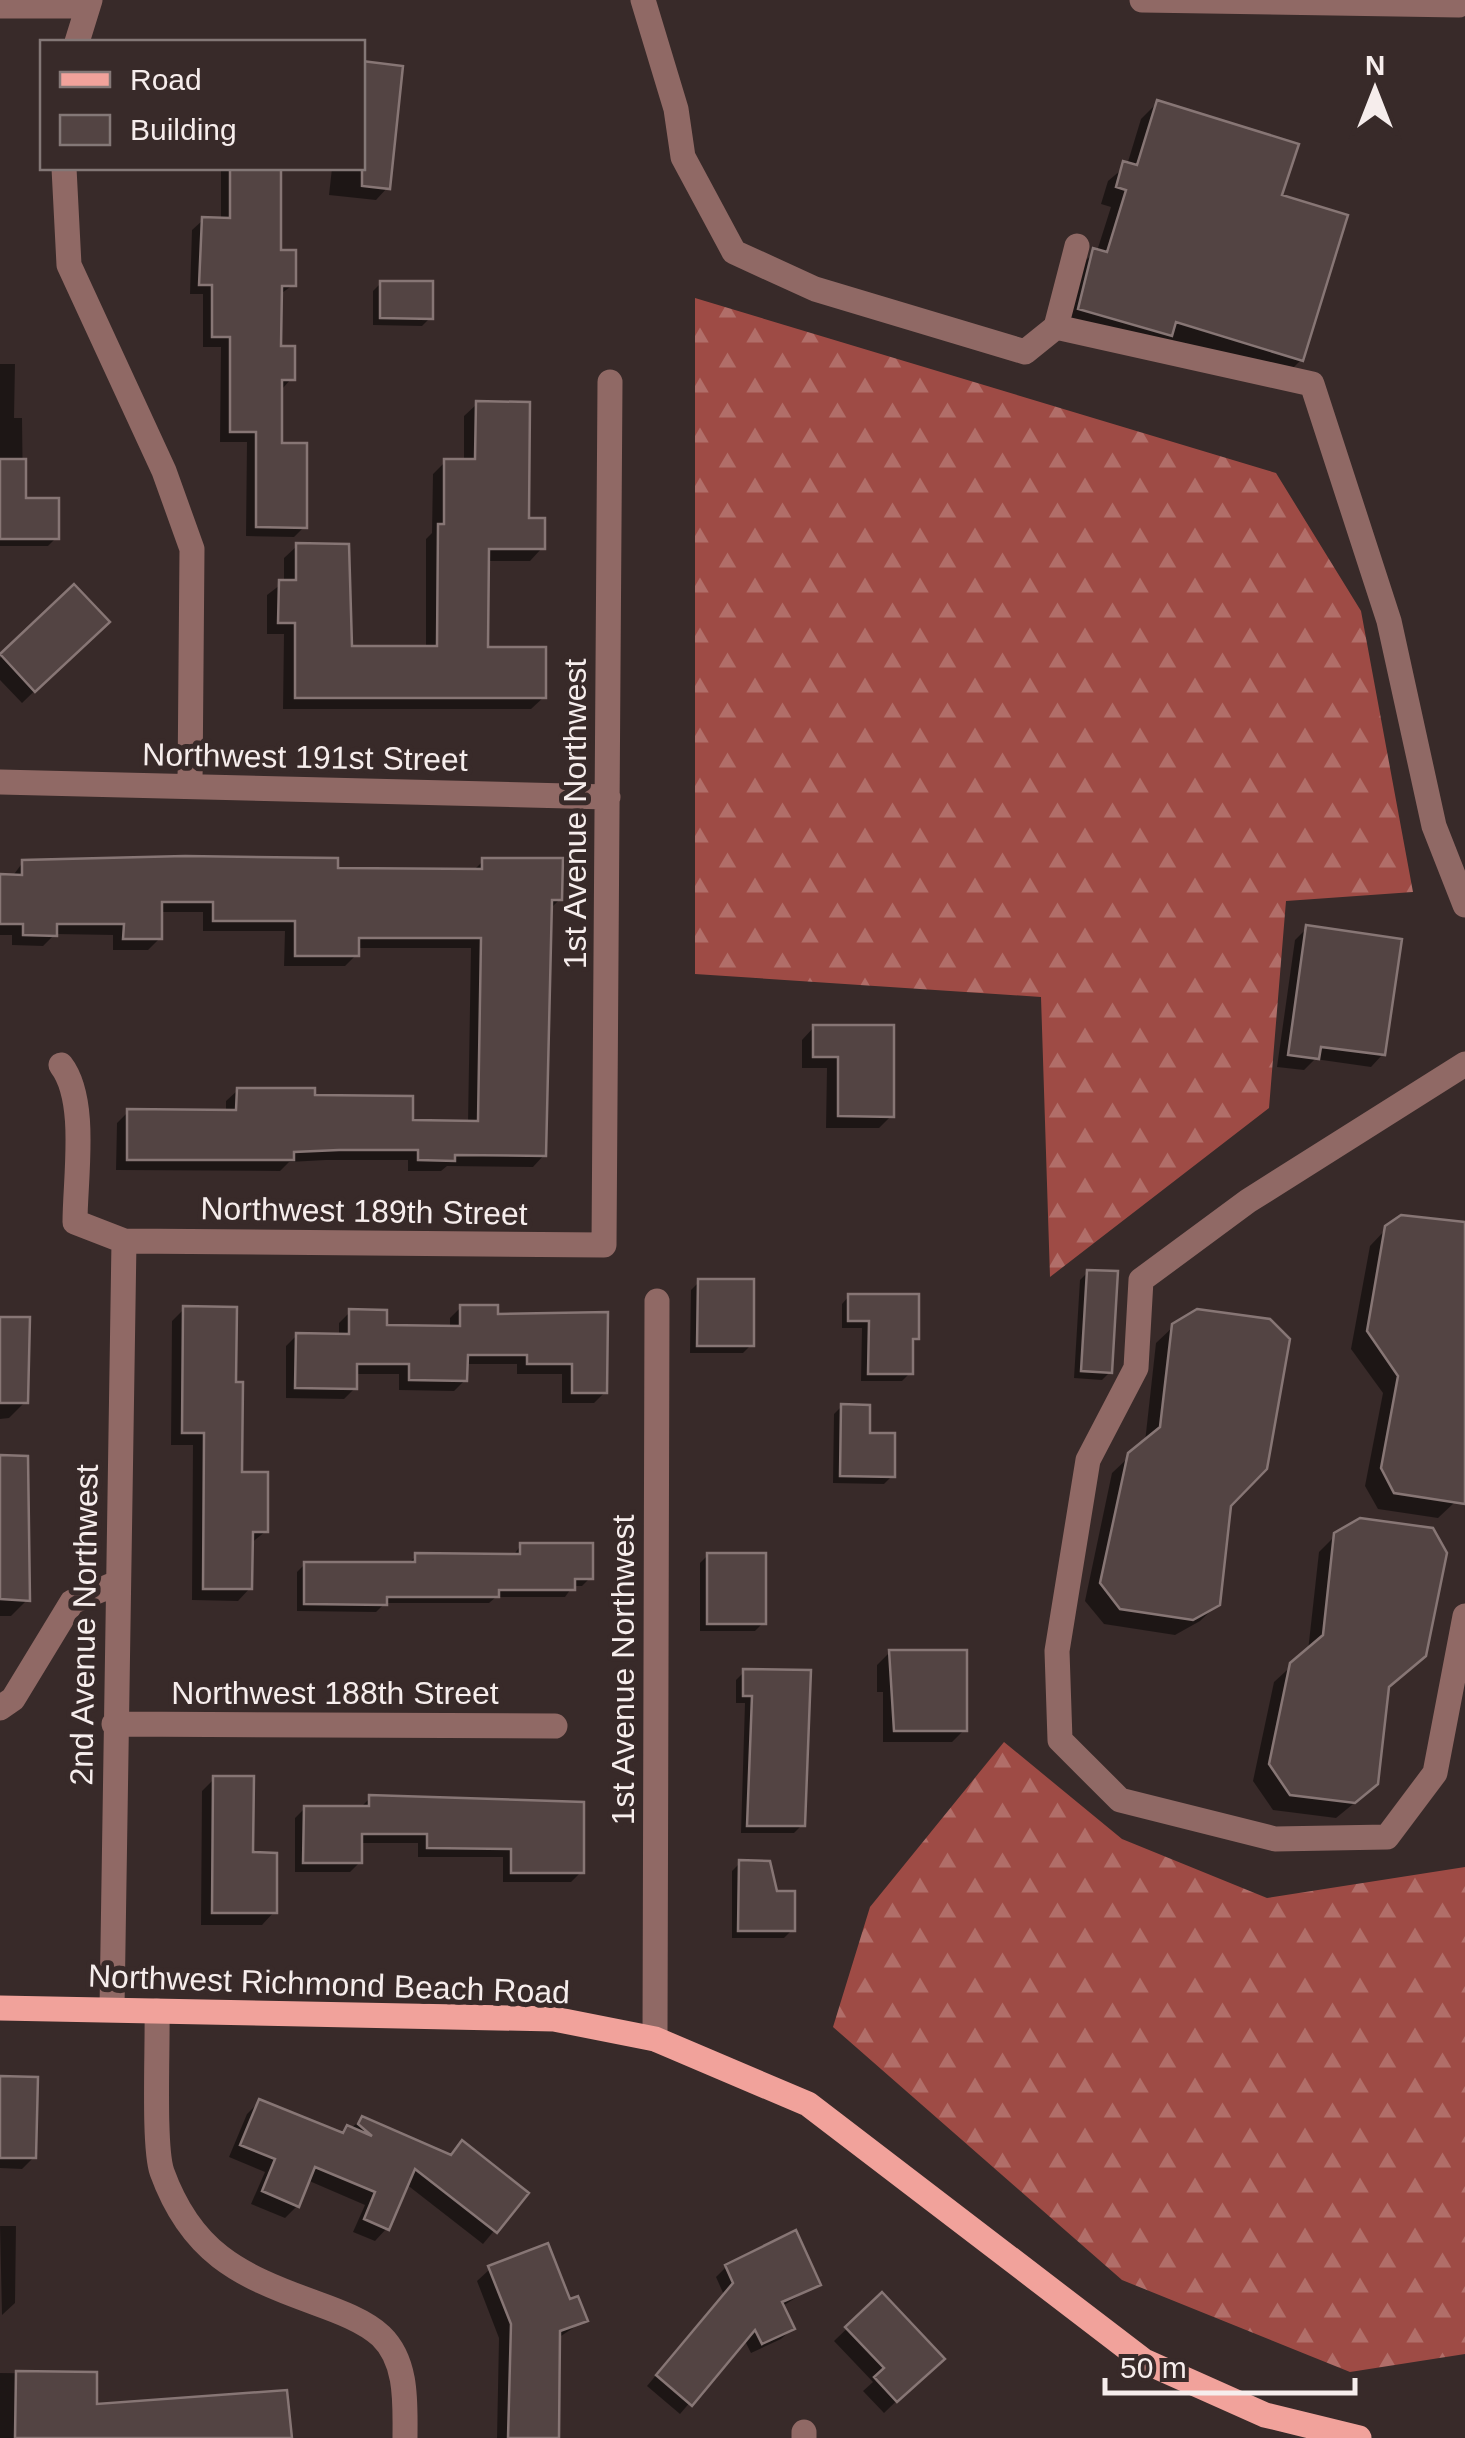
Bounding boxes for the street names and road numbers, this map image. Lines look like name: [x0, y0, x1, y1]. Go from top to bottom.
street label: 1st Avenue Northwest: [557, 659, 593, 969]
street label: Northwest 191st Street: [142, 736, 468, 778]
street label: Northwest 189th Street: [200, 1190, 528, 1232]
street label: 2nd Avenue Northwest: [63, 1464, 105, 1786]
street label: 1st Avenue Northwest: [605, 1515, 641, 1825]
street label: Northwest 188th Street: [171, 1675, 499, 1711]
street label: Northwest Richmond Beach Road: [88, 1958, 570, 2010]

